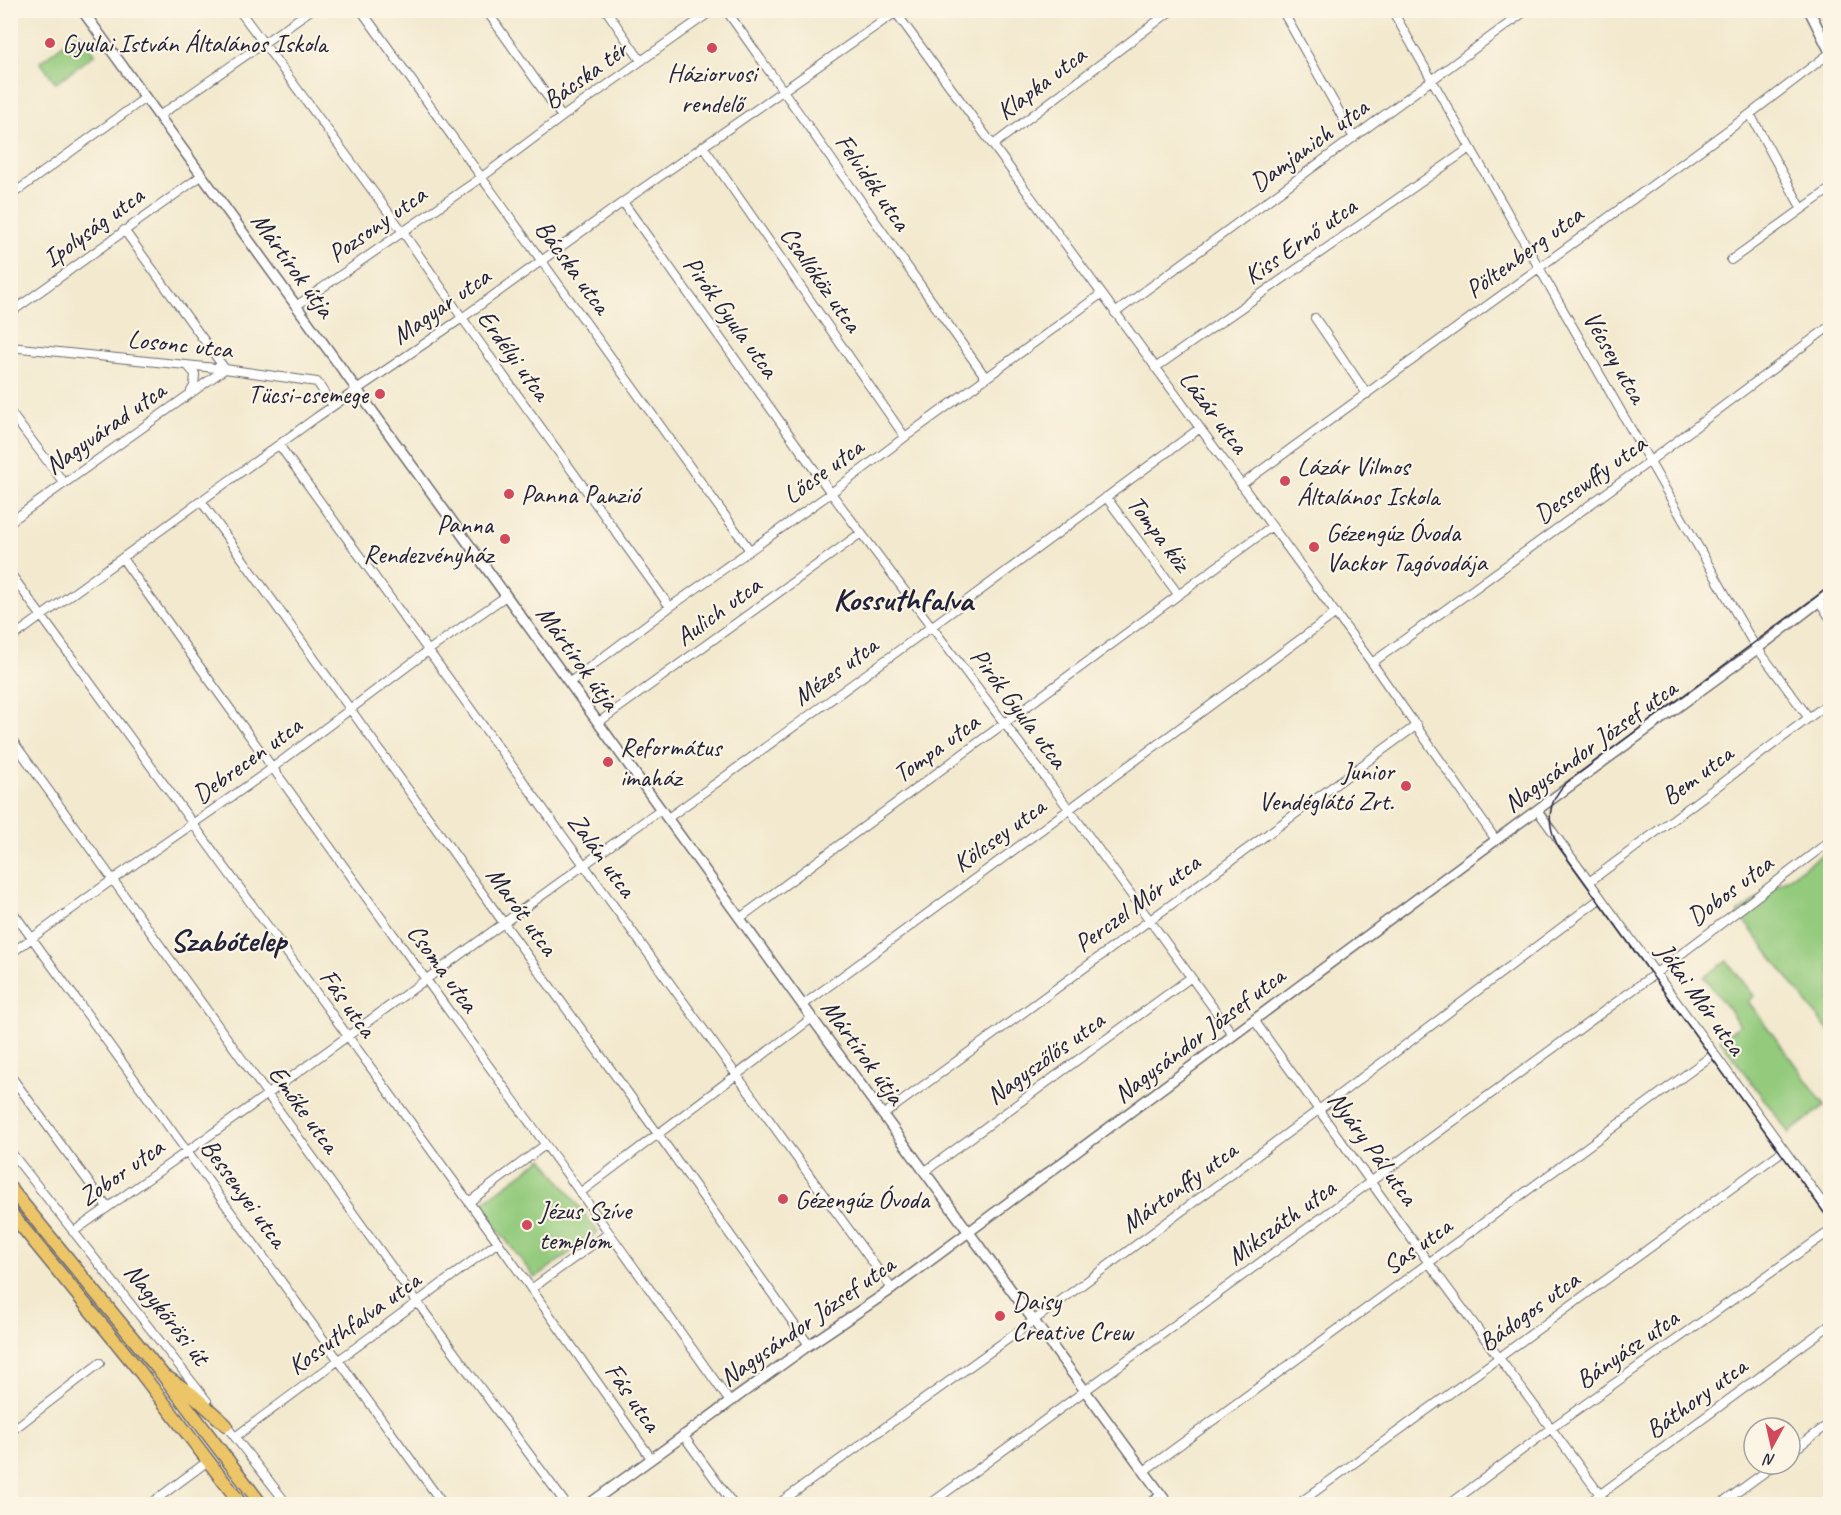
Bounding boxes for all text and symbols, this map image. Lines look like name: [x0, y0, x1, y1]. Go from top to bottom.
place label: Gyulai István Általános Iskola: [62, 27, 329, 60]
street label: Bácska tér: [536, 32, 636, 117]
marker: Gyulai István Általános Iskola: [43, 36, 57, 50]
street label: Klapka utca: [990, 38, 1094, 127]
marker: Háziorvosi rendelő: [705, 41, 719, 55]
place label: Háziorvosi rendelő: [667, 57, 760, 120]
street label: Damjanich utca: [1243, 90, 1376, 199]
street label: Felvidék utca: [828, 127, 919, 238]
street label: Pozsony utca: [321, 177, 434, 270]
street label: Ipolyság utca: [36, 178, 151, 275]
street label: Kiss Ernő utca: [1237, 189, 1364, 292]
street label: Pöltenberg utca: [1459, 197, 1591, 306]
street label: Mártírok útja: [244, 206, 343, 325]
street label: Bácska utca: [528, 214, 620, 322]
street label: Csallóköz utca: [773, 220, 870, 340]
street label: Pirók Gyula utca: [676, 250, 787, 386]
street label: Magyar utca: [385, 259, 498, 352]
street label: Erdélyi utca: [470, 303, 559, 409]
street label: Vécsey utca: [1575, 305, 1656, 411]
street label: Losonc utca: [126, 322, 235, 366]
street label: Lázár utca: [1172, 364, 1257, 462]
street label: Nagyvárad utca: [38, 373, 174, 482]
place label: Tücsi-csemege: [248, 378, 370, 411]
marker: Tücsi-csemege: [373, 387, 387, 401]
street label: Dessewffy utca: [1527, 426, 1654, 531]
street label: Lőcse utca: [776, 429, 871, 511]
place label: Lázár Vilmos Általános Iskola: [1297, 450, 1442, 513]
marker: Lázár Vilmos Általános Iskola: [1278, 474, 1292, 488]
place label: Panna Panzió: [521, 478, 643, 511]
marker: Panna Panzió: [502, 487, 516, 501]
street label: Tompa köz: [1120, 488, 1200, 580]
place label: Panna Rendezvényház: [363, 508, 496, 571]
place label: Gézengúz Óvoda Vackor Tagóvodája: [1326, 516, 1488, 579]
marker: Panna Rendezvényház: [498, 532, 512, 546]
marker: Gézengúz Óvoda Vackor Tagóvodája: [1307, 540, 1321, 554]
street label: Aulich utca: [669, 568, 769, 653]
district label: Kossuthfalva: [833, 579, 975, 620]
street label: Mártírok útja: [529, 599, 628, 718]
street label: Mézes utca: [786, 628, 886, 713]
street label: Pirók Gyula utca: [963, 641, 1076, 776]
street label: Nagysándor József utca: [1497, 671, 1685, 820]
street label: Tompa utca: [886, 705, 987, 790]
street label: Debrecen utca: [186, 708, 309, 811]
place label: Református imaház: [620, 731, 723, 794]
street label: Bem utca: [1655, 736, 1741, 813]
marker: Református imaház: [601, 755, 615, 769]
place label: Junior Vendéglátó Zrt.: [1259, 755, 1396, 818]
marker: Junior Vendéglátó Zrt.: [1399, 779, 1413, 793]
street label: Kölcsey utca: [946, 789, 1054, 880]
street label: Zalán utca: [560, 806, 645, 905]
street label: Perczel Mór utca: [1068, 845, 1208, 960]
street label: Dobos utca: [1681, 846, 1781, 933]
street label: Marót utca: [479, 860, 566, 963]
street label: Csoma utca: [400, 917, 487, 1020]
district label: Szabótelep: [170, 920, 289, 961]
street label: Jókai Mór utca: [1648, 935, 1754, 1063]
street label: Nagysándor József utca: [1107, 958, 1293, 1110]
street label: Fás utca: [312, 962, 385, 1045]
street label: Mártírok útja: [814, 993, 913, 1112]
street label: Nagyszőlős utca: [979, 1003, 1112, 1112]
street label: Emőke utca: [261, 1059, 348, 1161]
street label: Nyáry Pál utca: [1321, 1084, 1426, 1213]
street label: Zobor utca: [72, 1130, 172, 1213]
street label: Bessenyei utca: [193, 1132, 296, 1256]
street label: Mártonffy utca: [1114, 1132, 1245, 1240]
street label: Mikszáth utca: [1220, 1171, 1343, 1272]
place label: Gézengúz Óvoda: [795, 1183, 931, 1216]
marker: Gézengúz Óvoda: [776, 1192, 790, 1206]
place label: Jézus Szíve templom: [537, 1194, 634, 1257]
street label: Sas utca: [1376, 1209, 1460, 1282]
marker: Jézus Szíve templom: [520, 1218, 534, 1232]
street label: Nagysándor József utca: [713, 1247, 903, 1394]
street label: Nagykőrösi út: [117, 1256, 219, 1374]
street label: Kossuthfalva utca: [281, 1262, 429, 1382]
street label: Bádogos utca: [1472, 1262, 1587, 1359]
place label: Daisy Creative Crew: [1012, 1285, 1134, 1348]
street label: Bányász utca: [1569, 1301, 1686, 1396]
marker: Daisy Creative Crew: [993, 1309, 1007, 1323]
street label: Báthory utca: [1639, 1349, 1755, 1446]
street label: Fás utca: [597, 1356, 669, 1439]
north arrow: [1742, 1416, 1802, 1476]
text: N: [1761, 1449, 1776, 1470]

